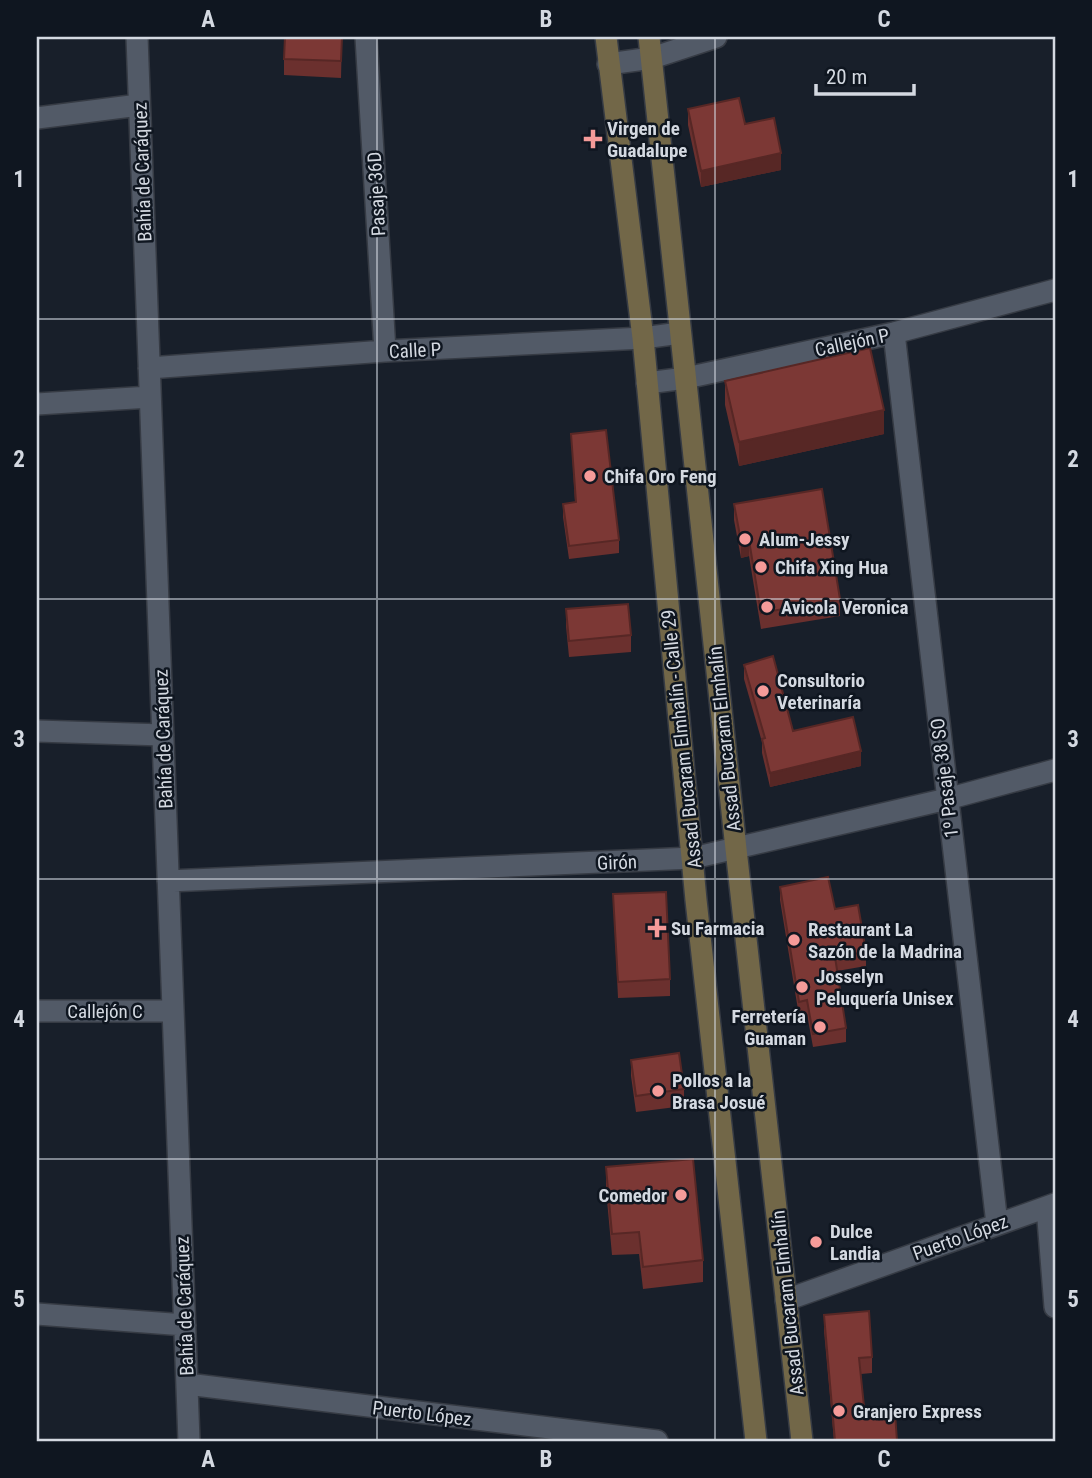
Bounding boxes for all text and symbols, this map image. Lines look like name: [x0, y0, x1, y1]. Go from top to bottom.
text: A: [201, 6, 215, 33]
text: B: [540, 6, 552, 33]
text: C: [877, 6, 891, 33]
scale bar: [816, 52, 914, 96]
text: 20 m: [826, 65, 867, 89]
street label: Bahía de Caráquez: [129, 102, 156, 242]
place label: Virgen de Guadalupe: [607, 117, 687, 162]
marker: Virgen de Guadalupe: [585, 131, 601, 147]
street label: Pasaje 36D: [363, 151, 390, 237]
text: 1: [13, 166, 25, 193]
text: 1: [1067, 166, 1079, 193]
street label: Callejón P: [813, 323, 891, 362]
street label: Calle P: [388, 338, 442, 363]
text: 2: [13, 446, 25, 473]
text: 2: [1067, 446, 1079, 473]
place label: Chifa Oro Feng: [604, 465, 717, 488]
marker: Chifa Oro Feng: [582, 468, 598, 484]
place label: Alum-Jessy: [759, 528, 850, 551]
marker: Alum-Jessy: [737, 531, 753, 547]
place label: Chifa Xing Hua: [775, 556, 888, 579]
marker: Chifa Xing Hua: [753, 559, 769, 575]
place label: Avicola Veronica: [781, 596, 908, 619]
marker: Avicola Veronica: [759, 599, 775, 615]
street label: Assad Bucaram Elmhalín - Calle 29: [656, 608, 707, 870]
street label: Assad Bucaram Elmhalín: [703, 645, 746, 833]
street label: Bahía de Caráquez: [150, 669, 177, 809]
place label: Consultorio Veterinaría: [777, 669, 865, 714]
marker: Consultorio Veterinaría: [755, 683, 771, 699]
street label: 1º Pasaje 38 SO: [926, 717, 963, 839]
text: 3: [13, 726, 25, 753]
text: 3: [1067, 726, 1079, 753]
street label: Girón: [597, 850, 637, 875]
place label: Su Farmacia: [671, 917, 765, 940]
place label: Restaurant La Sazón de la Madrina: [808, 918, 962, 963]
marker: Su Farmacia: [649, 920, 665, 936]
marker: Restaurant La Sazón de la Madrina: [786, 932, 802, 948]
place label: Josselyn Peluquería Unisex: [816, 965, 954, 1010]
marker: Josselyn Peluquería Unisex: [794, 979, 810, 995]
street label: Callejón C: [67, 1000, 143, 1023]
place label: Ferretería Guaman: [731, 1005, 806, 1050]
text: 4: [13, 1006, 25, 1033]
text: 4: [1067, 1006, 1079, 1033]
marker: Ferretería Guaman: [812, 1019, 828, 1035]
place label: Pollos a la Brasa Josué: [672, 1069, 765, 1114]
marker: Pollos a la Brasa Josué: [650, 1083, 666, 1099]
place label: Comedor: [598, 1184, 667, 1207]
marker: Comedor: [673, 1187, 689, 1203]
street label: Assad Bucaram Elmhalín: [766, 1209, 809, 1397]
street label: Puerto López: [910, 1210, 1011, 1265]
place label: Dulce Landia: [830, 1220, 881, 1265]
marker: Dulce Landia: [808, 1234, 824, 1250]
street label: Bahía de Caráquez: [171, 1236, 198, 1376]
text: 5: [13, 1286, 25, 1313]
text: 5: [1067, 1286, 1079, 1313]
street label: Puerto López: [371, 1396, 473, 1431]
place label: Granjero Express: [853, 1400, 982, 1423]
marker: Granjero Express: [831, 1403, 847, 1419]
text: A: [201, 1446, 215, 1473]
text: B: [540, 1446, 552, 1473]
text: C: [877, 1446, 891, 1473]

